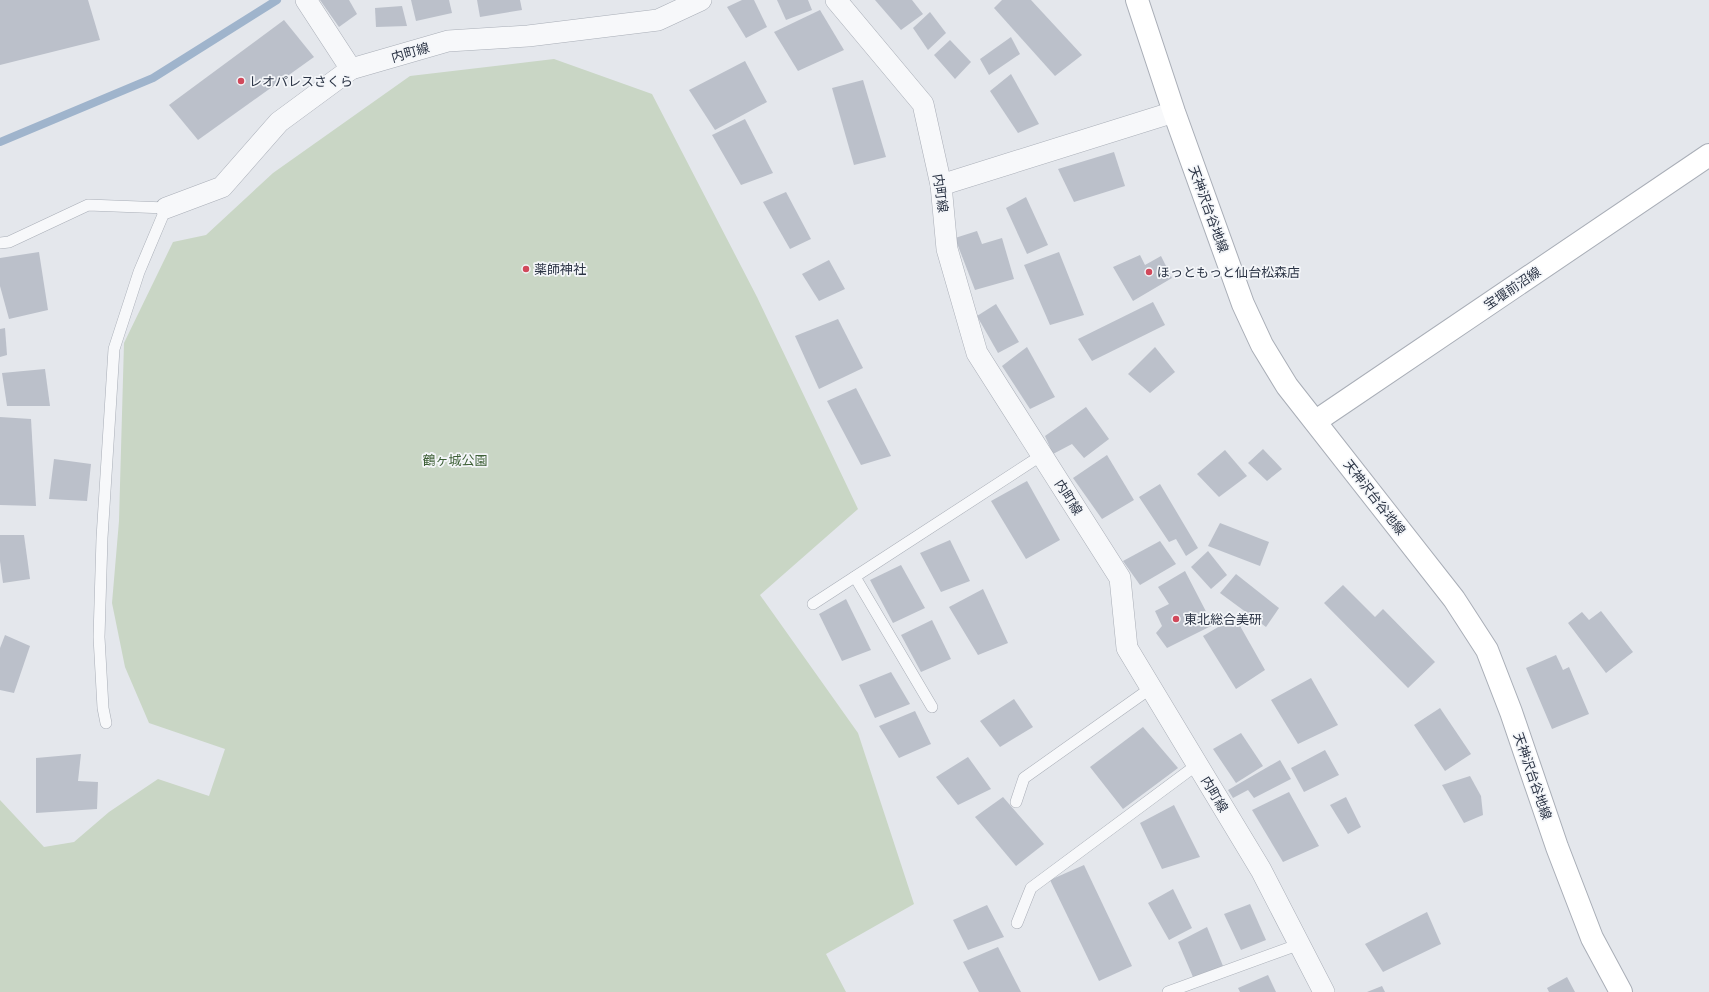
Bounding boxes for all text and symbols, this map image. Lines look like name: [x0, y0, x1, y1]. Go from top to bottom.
street label: 内町線: [389, 39, 431, 65]
place label: レオパレスさくら: [249, 73, 353, 89]
marker: レオパレスさくら: [236, 76, 246, 86]
street label: 天神沢台谷地線: [1186, 164, 1232, 254]
street label: 内町線: [930, 173, 952, 213]
place label: 薬師神社: [534, 261, 586, 277]
street label: 宝堰前沼線: [1481, 263, 1543, 313]
marker: 薬師神社: [521, 264, 531, 274]
place label: ほっともっと仙台松森店: [1157, 264, 1300, 280]
marker: ほっともっと仙台松森店: [1144, 267, 1154, 277]
park label: 鶴ヶ城公園: [422, 452, 488, 468]
street label: 天神沢台谷地線: [1341, 456, 1409, 538]
street label: 内町線: [1052, 476, 1086, 518]
place label: 東北総合美研: [1184, 611, 1262, 627]
marker: 東北総合美研: [1171, 614, 1181, 624]
street label: 天神沢台谷地線: [1511, 730, 1555, 822]
street label: 内町線: [1198, 773, 1232, 815]

